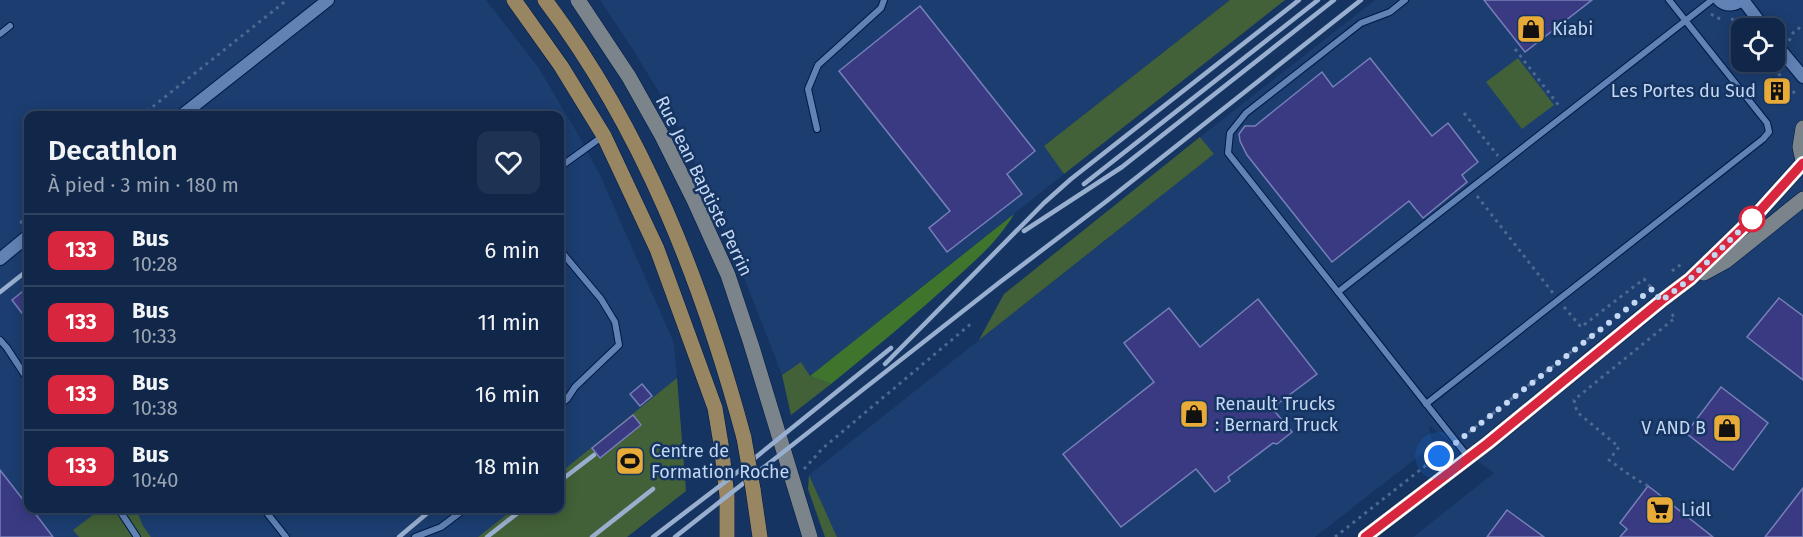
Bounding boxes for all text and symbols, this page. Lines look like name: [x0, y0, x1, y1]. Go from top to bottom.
shop icon: Kiabi: [1515, 13, 1547, 45]
place label: Kiabi: [1552, 18, 1593, 40]
map controls: [1731, 18, 1785, 72]
button: locate: [1731, 18, 1785, 72]
building icon: Les Portes du Sud: [1761, 75, 1793, 107]
place label: Les Portes du Sud: [1611, 80, 1756, 102]
street label: Rue Jean Baptiste Perrin: [651, 92, 757, 280]
button: heart: [477, 131, 540, 194]
text: Decathlon: [48, 134, 178, 167]
text: À pied · 3 min · 180 m: [48, 173, 239, 197]
unlabelled marker: [1739, 206, 1765, 232]
text: Bus: [132, 225, 169, 252]
text: 133: [65, 237, 97, 263]
text: 6 min: [484, 237, 540, 264]
text: 10:28: [132, 252, 178, 276]
text: Bus: [132, 297, 169, 324]
text: 133: [65, 309, 97, 335]
text: 11 min: [477, 309, 540, 336]
text: 10:33: [132, 324, 177, 348]
text: Bus: [132, 369, 169, 396]
text: 133: [65, 381, 97, 407]
text: 16 min: [475, 381, 540, 408]
place label: Renault Trucks : Bernard Truck: [1215, 393, 1339, 436]
text: 10:38: [132, 396, 178, 420]
shop icon: Renault Trucks : Bernard Truck: [1178, 398, 1210, 430]
shop icon: V AND B: [1711, 412, 1743, 444]
place label: V AND B: [1641, 417, 1706, 439]
place label: Centre de Formation Roche: [651, 440, 789, 483]
text: Bus: [132, 441, 169, 468]
your location: [1424, 441, 1454, 471]
sports icon: Centre de Formation Roche: [614, 445, 646, 477]
text: 133: [65, 453, 97, 479]
text: 18 min: [475, 453, 540, 480]
text: 10:40: [132, 468, 178, 492]
supermarket icon: Lidl: [1644, 494, 1676, 526]
place label: Lidl: [1681, 499, 1711, 521]

